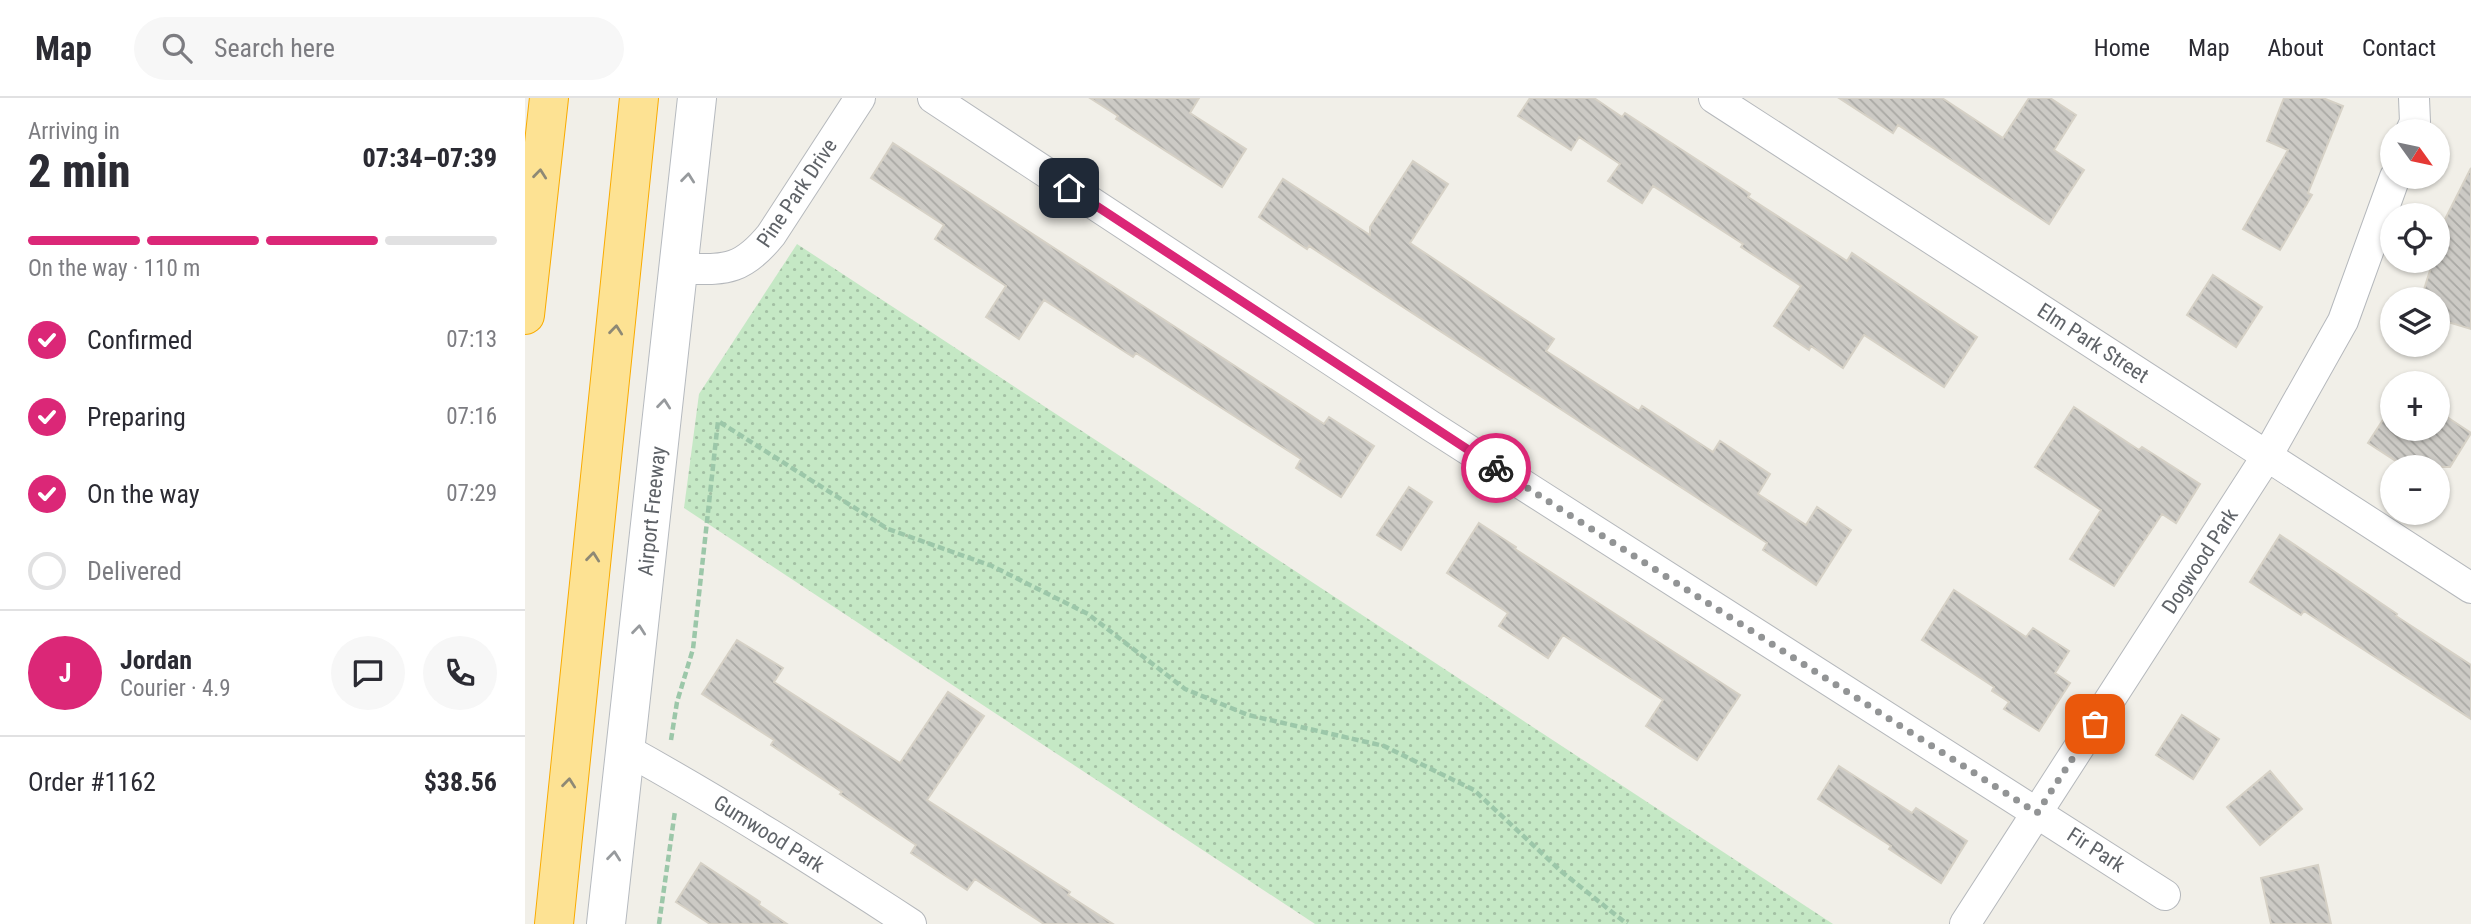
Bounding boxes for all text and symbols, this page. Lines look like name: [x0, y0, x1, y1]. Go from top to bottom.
search box: [134, 17, 624, 80]
text: Map: [35, 29, 92, 68]
icon: search: [158, 29, 196, 67]
text: Search here: [214, 33, 335, 63]
text: Home: [2094, 34, 2150, 62]
text: Map: [2188, 34, 2230, 62]
text: About: [2268, 34, 2324, 62]
text: Contact: [2362, 34, 2436, 62]
text: Arriving in: [28, 118, 120, 145]
north arrow: [2380, 119, 2450, 189]
map controls: [2380, 119, 2450, 525]
street label: Pine Park Drive: [752, 134, 842, 252]
text: 07:34–07:39: [363, 143, 497, 173]
text: 2 min: [28, 144, 131, 198]
pin: [1039, 158, 1099, 218]
one-way arrow: [533, 168, 548, 180]
icon: home: [1050, 169, 1088, 207]
one-way arrow: [680, 172, 695, 183]
button: locate: [2380, 203, 2450, 273]
text: On the way · 110 m: [28, 255, 200, 282]
button: layers: [2380, 287, 2450, 357]
street label: Elm Park Street: [2033, 298, 2153, 388]
icon: check: [28, 321, 66, 359]
text: Confirmed: [87, 325, 193, 355]
one-way arrow: [608, 325, 623, 336]
text: 07:13: [446, 326, 497, 353]
button: +: [2380, 371, 2450, 441]
icon: check: [28, 398, 66, 436]
one-way arrow: [656, 398, 671, 410]
text: Preparing: [87, 402, 186, 432]
text: 07:16: [446, 403, 497, 430]
courier: [1461, 433, 1531, 503]
street label: Airport Freeway: [633, 445, 671, 577]
icon: bike: [1477, 449, 1515, 487]
button: −: [2380, 455, 2450, 525]
icon: check: [28, 475, 66, 513]
text: On the way: [87, 479, 200, 509]
text: 07:29: [446, 480, 497, 507]
street label: Dogwood Park: [2157, 504, 2243, 618]
one-way arrow: [585, 551, 600, 562]
text: Delivered: [87, 556, 182, 586]
one-way arrow: [631, 624, 646, 636]
button: chat: [331, 636, 405, 710]
button: phone: [423, 636, 497, 710]
text: Jordan: [120, 645, 192, 675]
text: J: [59, 658, 71, 688]
text: Courier · 4.9: [120, 675, 231, 702]
pin: [2065, 694, 2125, 754]
icon: bag: [2076, 705, 2114, 743]
text: Order #1162: [28, 767, 156, 797]
text: $38.56: [424, 767, 497, 797]
one-way arrow: [561, 777, 576, 788]
street label: Gumwood Park: [709, 790, 829, 878]
street label: Fir Park: [2063, 823, 2130, 878]
one-way arrow: [606, 850, 621, 862]

